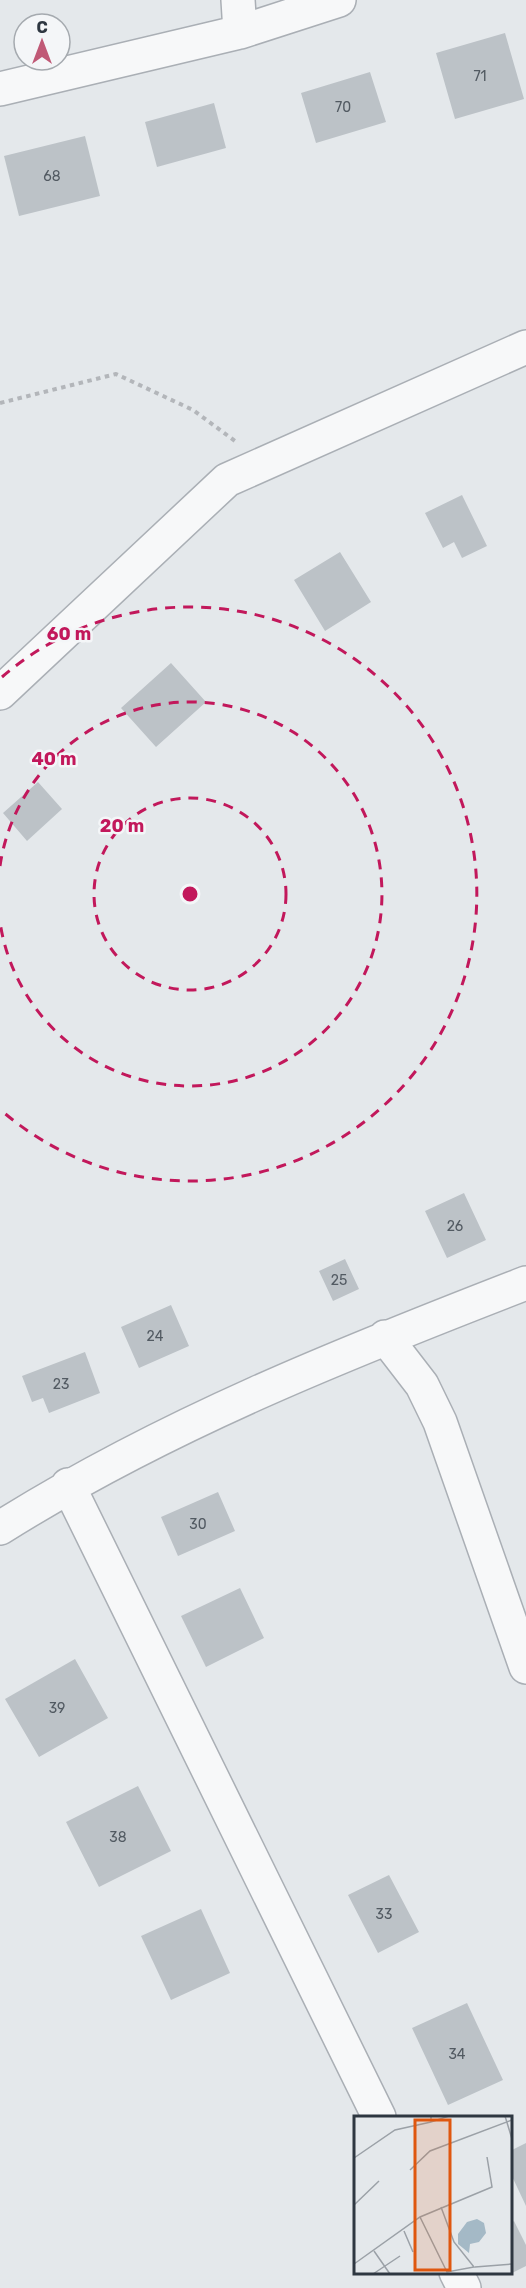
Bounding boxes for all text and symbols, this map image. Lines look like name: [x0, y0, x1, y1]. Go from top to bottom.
north arrow: [12, 12, 72, 72]
text: С: [36, 18, 48, 37]
house number: 71: [473, 68, 487, 85]
house number: 70: [335, 99, 351, 116]
house number: 68: [43, 168, 61, 185]
text: 60 m: [47, 623, 91, 645]
text: 40 m: [32, 748, 76, 770]
text: 20 m: [100, 815, 144, 837]
centre of rings: [180, 884, 200, 904]
house number: 26: [447, 1218, 463, 1235]
house number: 25: [331, 1272, 347, 1289]
house number: 24: [147, 1328, 164, 1345]
house number: 23: [53, 1376, 69, 1393]
house number: 30: [189, 1516, 207, 1533]
house number: 39: [49, 1700, 65, 1717]
house number: 38: [109, 1829, 127, 1846]
house number: 33: [376, 1906, 392, 1923]
house number: 34: [448, 2046, 466, 2063]
inset map: [354, 2116, 511, 2273]

